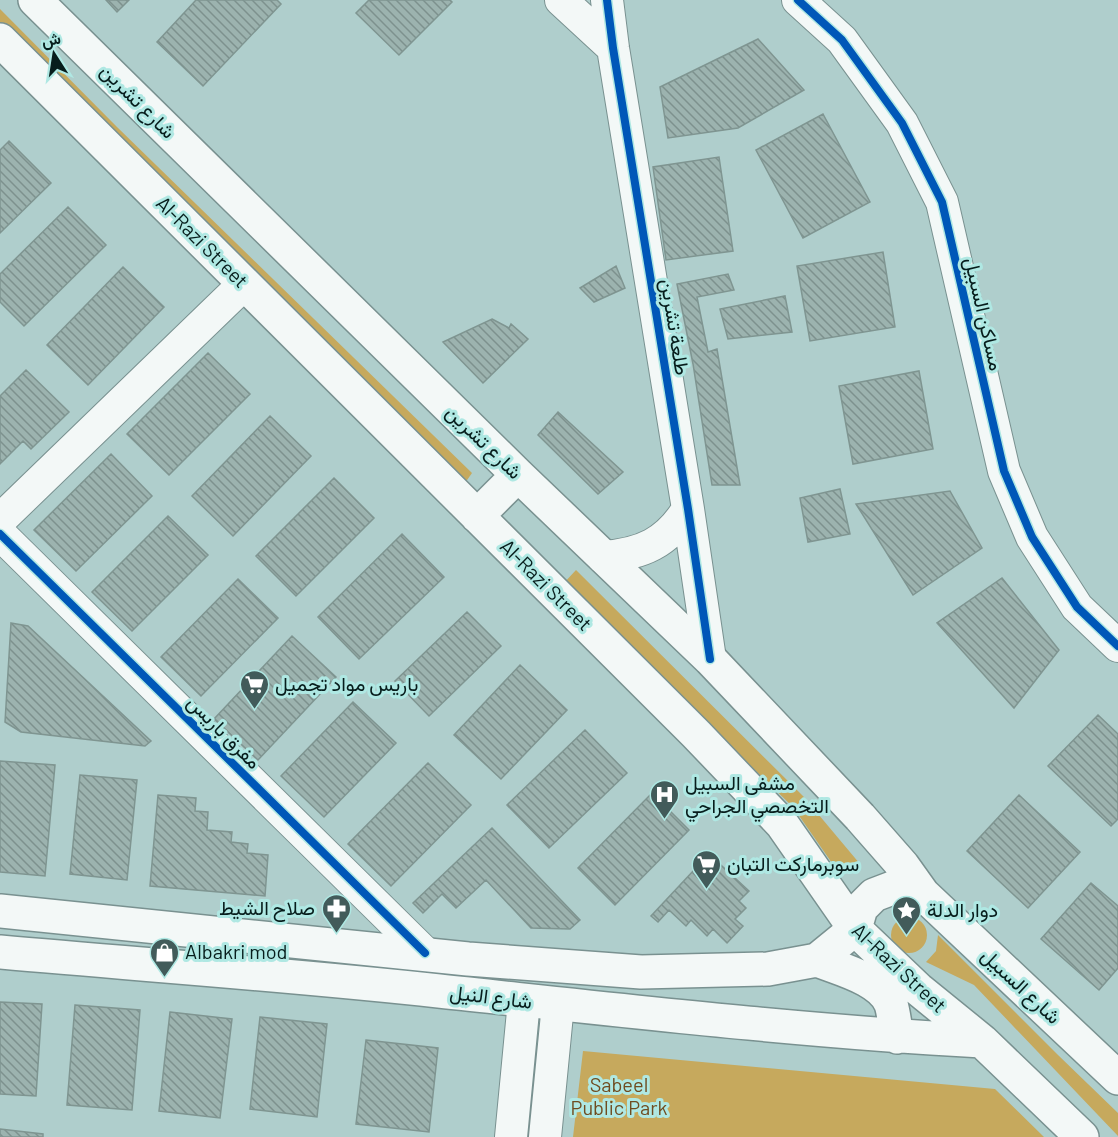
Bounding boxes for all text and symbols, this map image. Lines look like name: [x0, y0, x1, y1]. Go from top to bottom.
north arrow: [24, 24, 84, 84]
text: ش: [39, 28, 62, 51]
street label: شارع تشرين: [94, 58, 181, 145]
street label: Al-Razi Street: [152, 190, 254, 292]
street label: مساكن السبيل: [959, 255, 1010, 373]
street label: طلعة تشرين: [655, 277, 695, 377]
street label: شارع تشرين: [440, 399, 528, 486]
street label: Al-Razi Street: [496, 533, 598, 635]
supermarket icon: باريس مواد تجميل: [238, 668, 270, 710]
place label: باريس مواد تجميل: [275, 671, 418, 697]
street label: مفرق باريس: [181, 689, 267, 775]
place label: مشفى السبيل التخصصي الجراحي: [685, 770, 829, 823]
hospital icon: مشفى السبيل التخصصي الجراحي: [648, 778, 680, 820]
supermarket icon: سوبرماركت التبان: [690, 848, 722, 890]
place label: سوبرماركت التبان: [727, 851, 859, 877]
pharmacy icon: صلاح الشيط: [320, 892, 352, 934]
place icon: دوار الدلة: [890, 894, 922, 936]
place label: صلاح الشيط: [219, 895, 315, 922]
place label: دوار الدلة: [927, 897, 998, 923]
street label: Al-Razi Street: [848, 918, 952, 1017]
shop icon: Albakri mod: [148, 936, 180, 978]
place label: Albakri mod: [185, 939, 288, 963]
street label: شارع السبيل: [975, 942, 1066, 1030]
street label: شارع النيل: [448, 979, 534, 1016]
park label: Sabeel Public Park: [571, 1072, 667, 1119]

